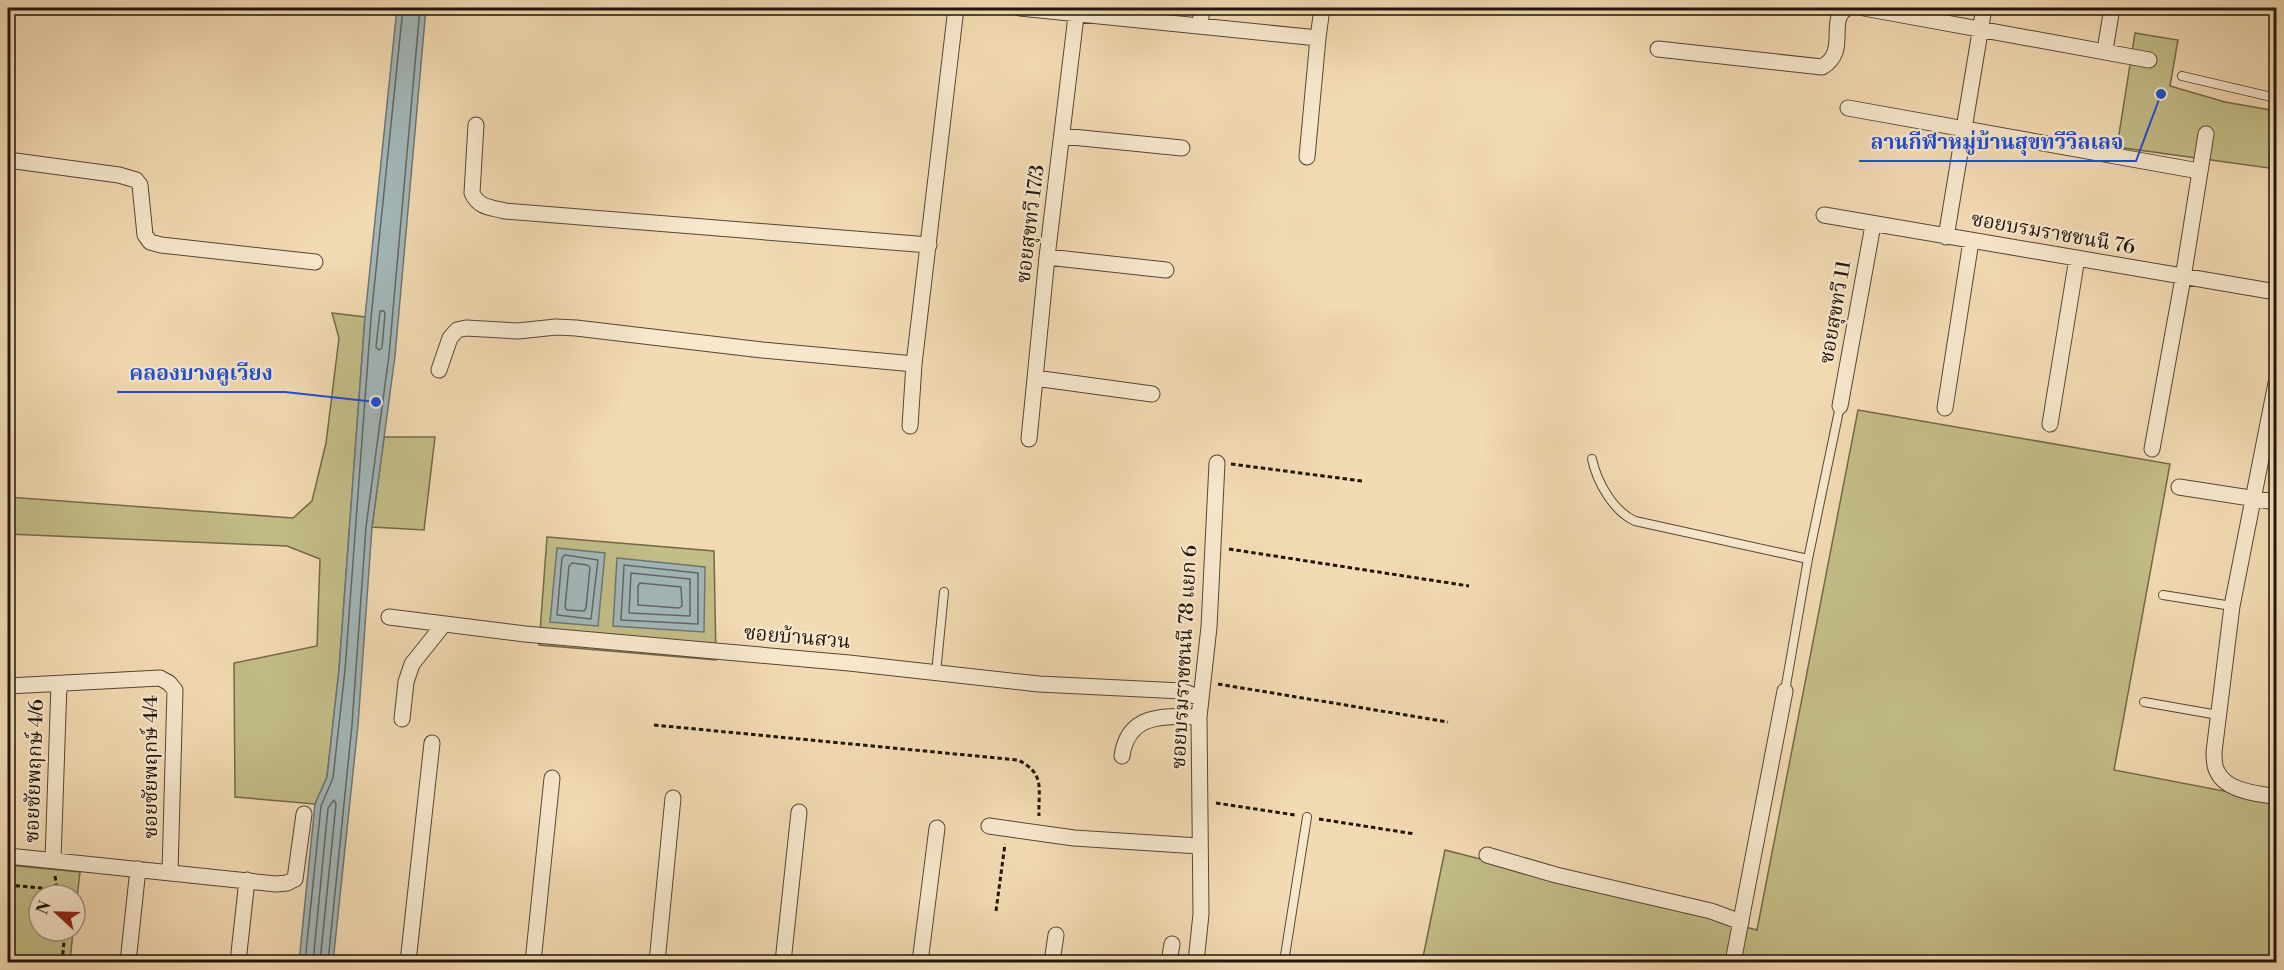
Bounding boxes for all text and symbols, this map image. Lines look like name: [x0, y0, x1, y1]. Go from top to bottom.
callout: ลานกีฬาหมู่บ้านสุขทวีวิลเลจ: [1859, 122, 2136, 161]
text: ลานกีฬาหมู่บ้านสุขทวีวิลเลจ: [1870, 130, 2124, 156]
street label: ซอยสุขทวี 17/3: [1011, 163, 1051, 285]
street label: ซอยบรมราชชนนี 76: [1969, 207, 2137, 261]
street label: ซอยสุขทวี 11: [1815, 258, 1857, 366]
callout: คลองบางคูเวียง: [117, 353, 285, 392]
text: คลองบางคูเวียง: [129, 361, 273, 387]
street label: ซอยบรมราชชนนี 78 แยก 6: [1167, 544, 1203, 770]
street label: ซอยบ้านสวน: [743, 621, 851, 655]
street label: ซอยชัยพฤกษ์ 4/4: [139, 695, 164, 839]
street label: ซอยชัยพฤกษ์ 4/6: [20, 699, 50, 843]
north arrow: [27, 883, 87, 943]
text: N: [32, 898, 56, 917]

